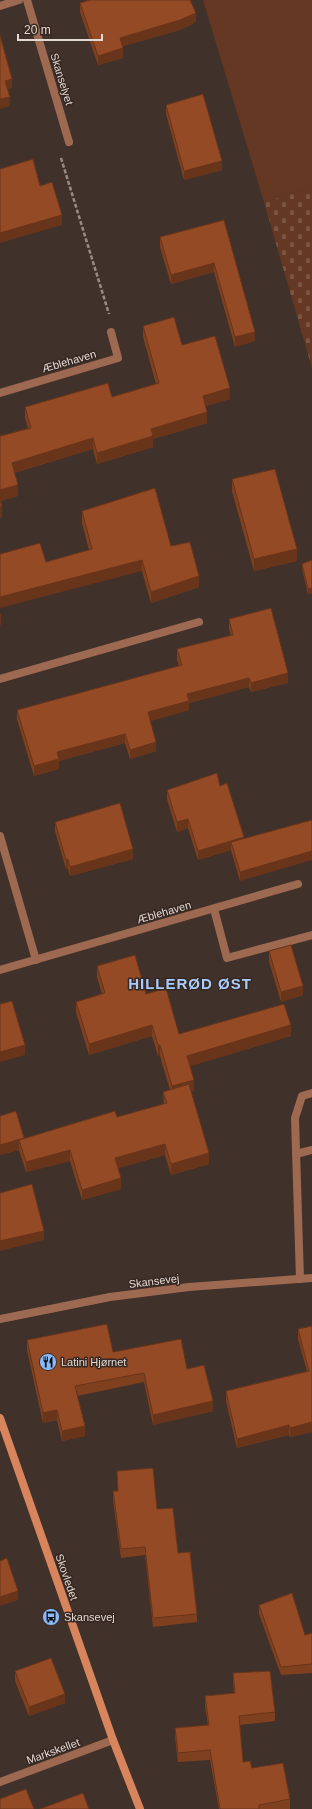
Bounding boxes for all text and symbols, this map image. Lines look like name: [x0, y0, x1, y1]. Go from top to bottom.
scale bar: [18, 16, 102, 42]
text: 20 m: [24, 23, 51, 37]
street label: Skanselyet: [48, 52, 76, 106]
street label: Æblehaven: [41, 348, 97, 374]
street label: Æblehaven: [136, 899, 192, 925]
district label: HILLERØD ØST: [128, 975, 252, 992]
street label: Skansevej: [128, 1272, 180, 1290]
restaurant icon: Latini Hjørnet: [38, 1352, 58, 1372]
place label: Latini Hjørnet: [61, 1356, 126, 1368]
street label: Skovledet: [53, 1552, 81, 1602]
bus stop icon: Skansevej: [41, 1607, 61, 1627]
place label: Skansevej: [64, 1611, 115, 1623]
street label: Markskellet: [25, 1736, 81, 1766]

